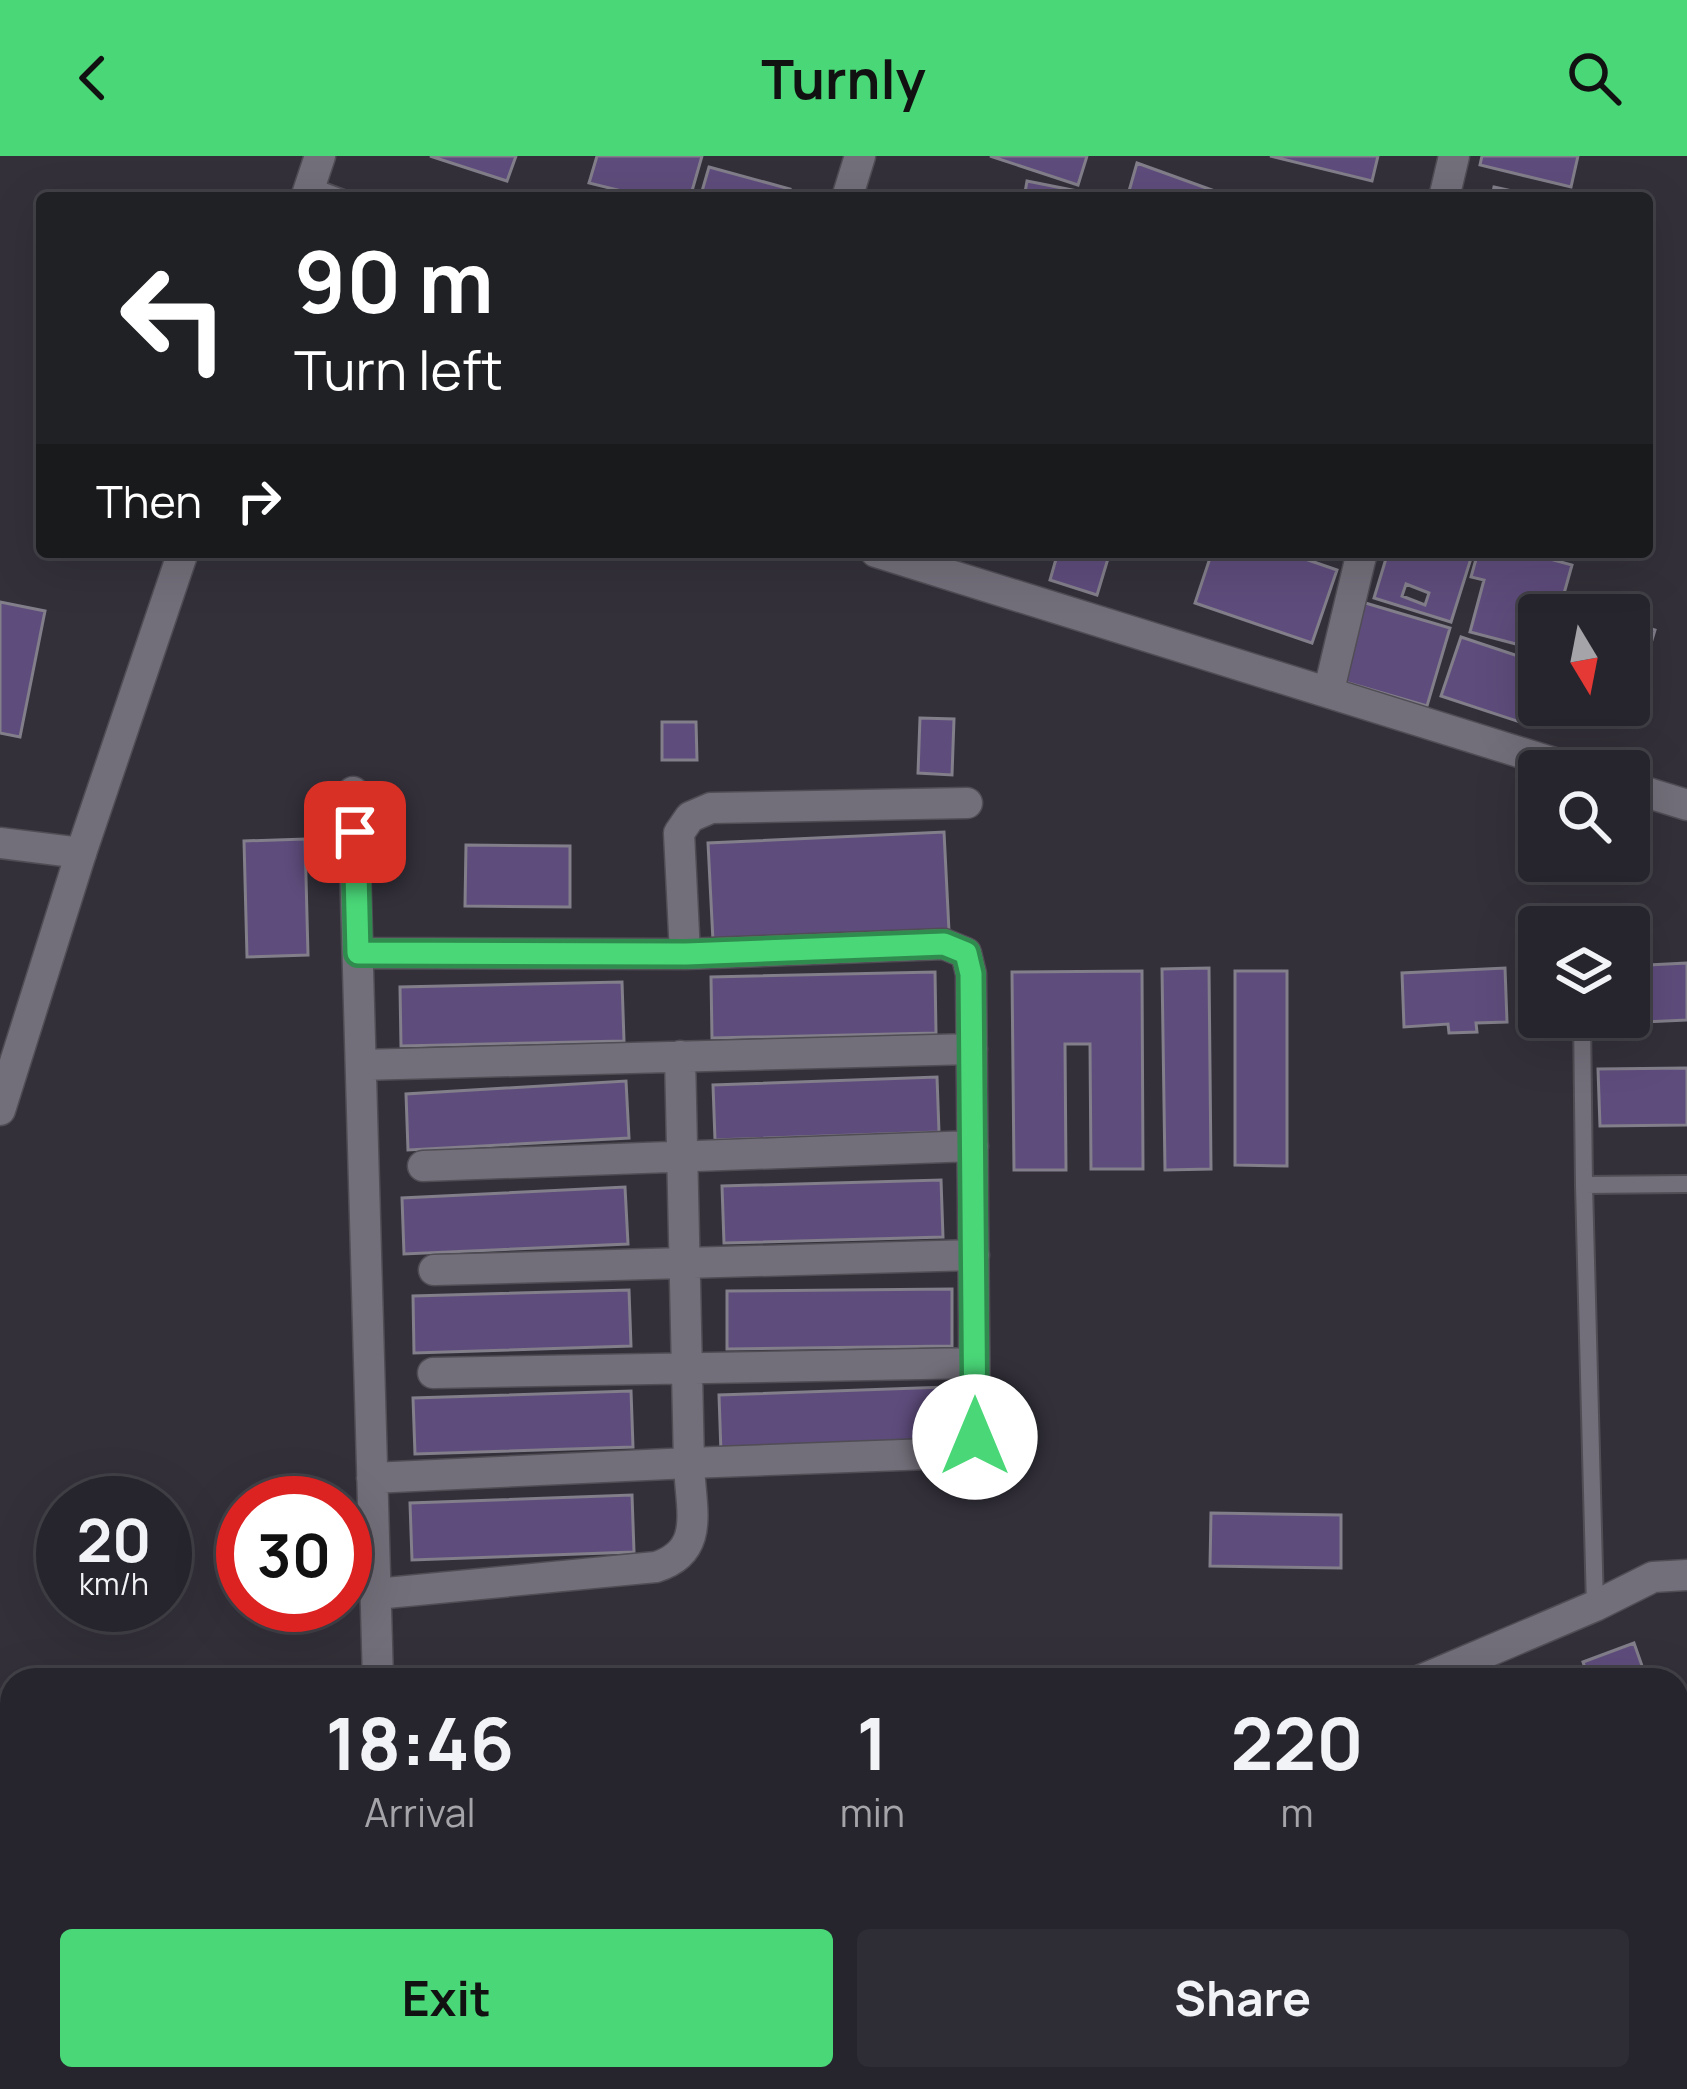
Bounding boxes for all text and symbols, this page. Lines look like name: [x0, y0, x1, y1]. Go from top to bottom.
text: Turnly: [761, 41, 926, 115]
icon: back: [60, 45, 126, 111]
icon: search: [1561, 45, 1627, 111]
text: 90 m: [294, 223, 494, 338]
icon: left: [96, 240, 252, 396]
text: Turn left: [294, 332, 503, 406]
icon: right: [226, 468, 292, 534]
text: Then: [96, 470, 202, 532]
north arrow: [1518, 594, 1650, 726]
map controls: [1518, 594, 1650, 1038]
button: search: [1518, 750, 1650, 882]
pin: [304, 781, 406, 883]
icon: arrive: [322, 799, 388, 865]
button: layers: [1518, 906, 1650, 1038]
position arrow: [912, 1374, 1038, 1500]
speed limit sign: 30: [216, 1476, 372, 1632]
text: 20: [76, 1498, 152, 1580]
text: km/h: [79, 1563, 149, 1604]
text: 18:46: [325, 1693, 514, 1792]
text: 1: [857, 1693, 888, 1792]
text: 220: [1230, 1693, 1364, 1792]
text: Arrival: [364, 1785, 476, 1839]
text: min: [840, 1785, 905, 1839]
text: m: [1280, 1785, 1314, 1839]
button: Exit: [60, 1929, 833, 2067]
button: Share: [857, 1929, 1629, 2067]

